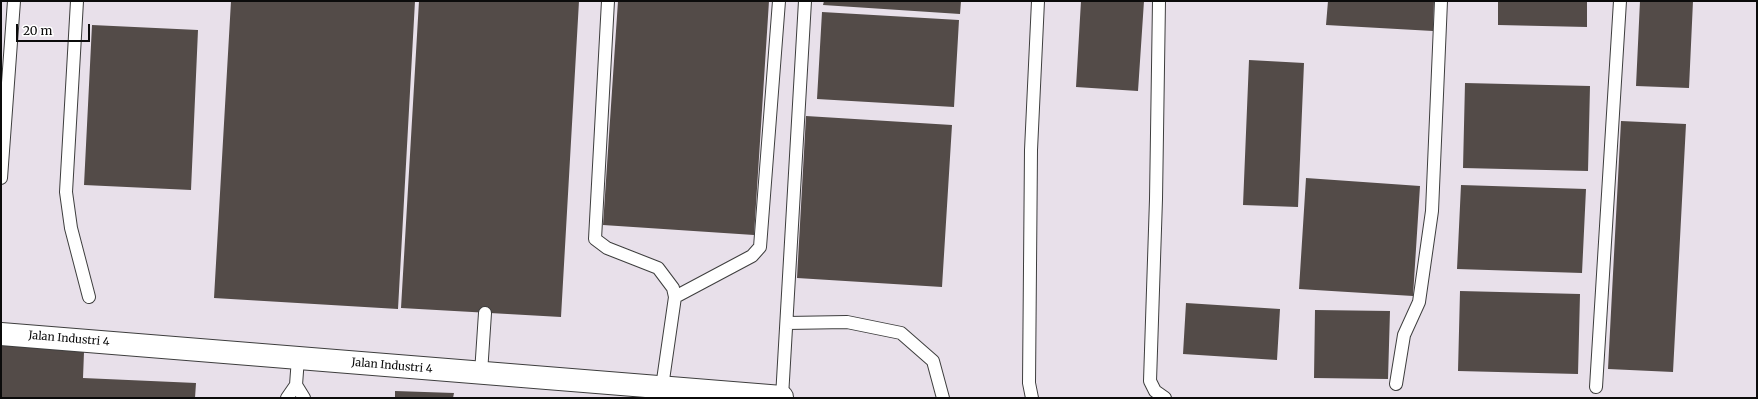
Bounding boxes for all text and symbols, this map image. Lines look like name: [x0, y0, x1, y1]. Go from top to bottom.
scale bar: [18, 16, 92, 42]
text: 20 m: [23, 23, 52, 38]
street label: Jalan Industri 4: [28, 329, 110, 349]
street label: Jalan Industri 4: [351, 356, 433, 376]

